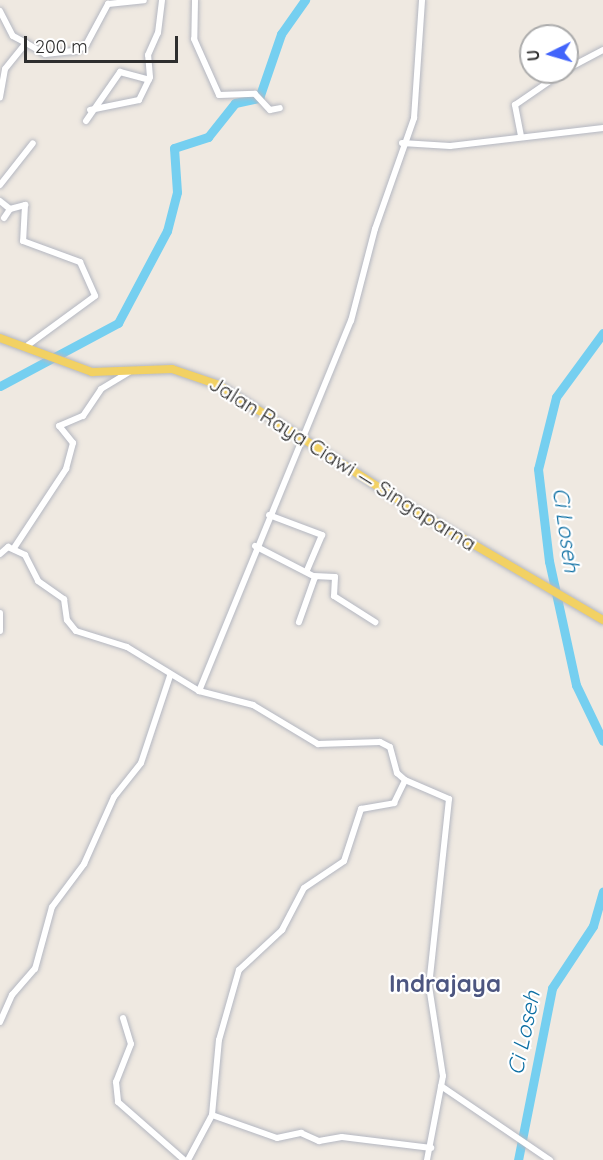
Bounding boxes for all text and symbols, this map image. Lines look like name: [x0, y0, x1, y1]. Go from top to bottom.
scale bar: [27, 24, 182, 62]
north arrow: [519, 24, 579, 84]
text: 200 m: [35, 35, 88, 58]
text: U: [523, 49, 544, 62]
street label: Jalan Raya Ciawi — Singaparna: [205, 370, 481, 556]
water label: Ci Loseh: [547, 486, 585, 574]
district label: Indrajaya: [389, 970, 501, 998]
water label: Ci Loseh: [502, 989, 546, 1077]

